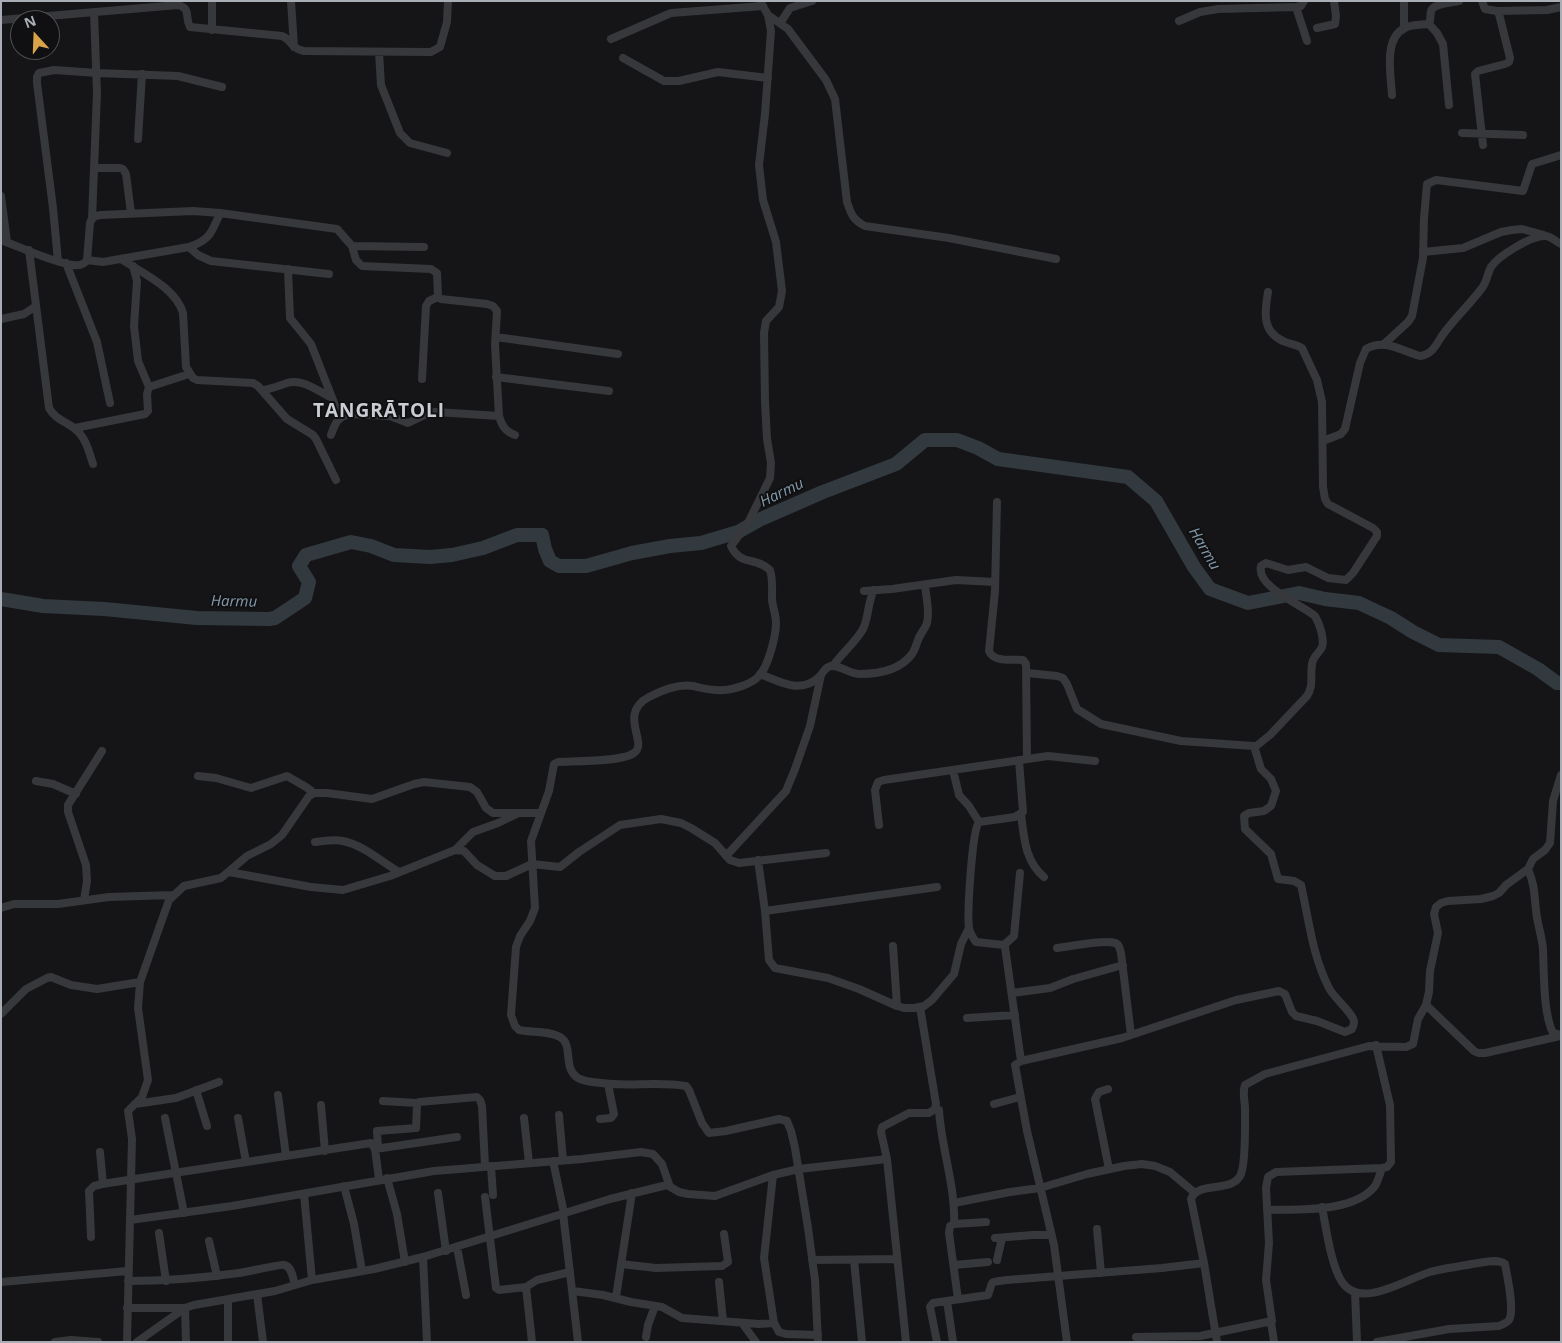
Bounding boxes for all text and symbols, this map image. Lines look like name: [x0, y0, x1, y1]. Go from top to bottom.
north arrow: [10, 10, 60, 60]
text: N: [21, 11, 39, 32]
district label: TANGRĀTOLI: [312, 401, 446, 423]
water label: Harmu: [757, 475, 807, 511]
water label: Harmu: [1184, 525, 1224, 573]
water label: Harmu: [211, 593, 257, 611]

